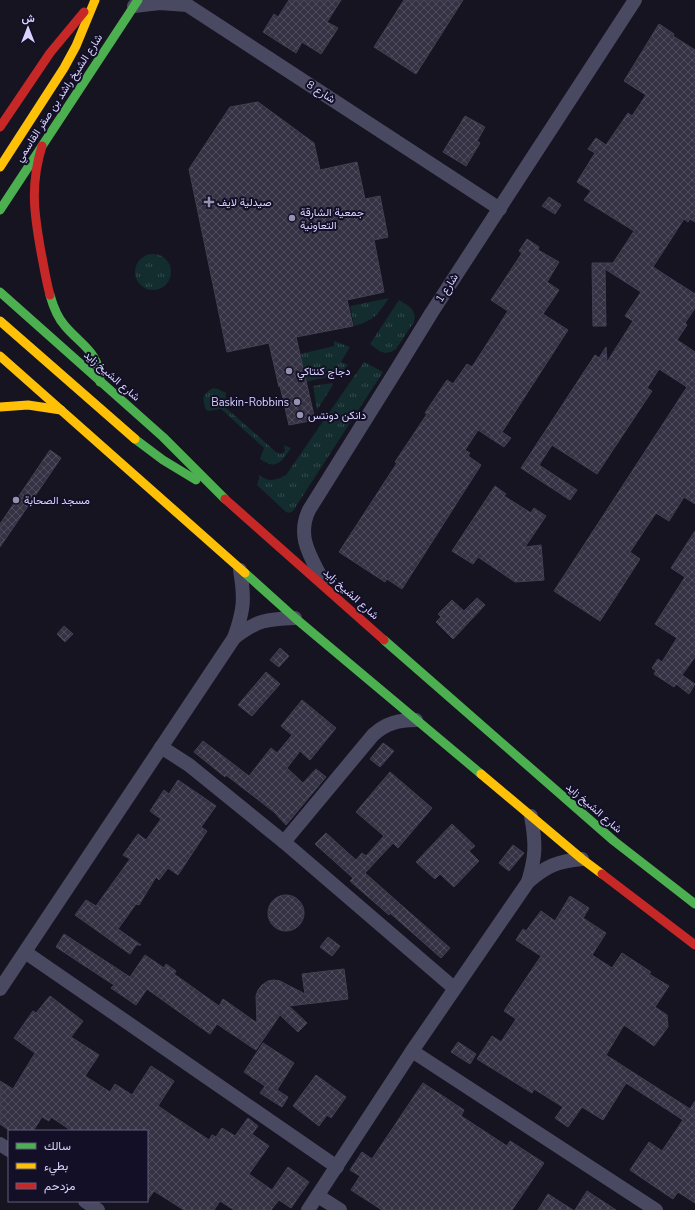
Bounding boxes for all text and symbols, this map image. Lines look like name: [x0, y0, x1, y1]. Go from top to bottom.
north arrow: [8, 8, 48, 48]
text: ش: [21, 11, 35, 26]
street label: شارع الشيخ راشد بن صقر القاسمي: [12, 31, 108, 166]
street label: شارع 8: [304, 77, 339, 107]
place label: صيدلية لايف: [217, 195, 272, 210]
marker: صيدلية لايف: [204, 197, 214, 207]
place label: جمعية الشارقة التعاونية: [300, 205, 364, 233]
marker: جمعية الشارقة التعاونية: [287, 213, 297, 223]
street label: شارع 1: [432, 270, 462, 305]
street label: شارع الشيخ زايد: [81, 347, 143, 405]
place label: دجاج كنتاكي: [297, 364, 350, 381]
marker: دجاج كنتاكي: [284, 366, 294, 376]
place label: Baskin-Robbins: [211, 395, 289, 410]
marker: Baskin-Robbins: [292, 397, 302, 407]
place label: دانكن دونتس: [308, 408, 366, 423]
marker: دانكن دونتس: [295, 410, 305, 420]
place label: مسجد الصحابة: [24, 493, 90, 508]
marker: مسجد الصحابة: [11, 495, 21, 505]
street label: شارع الشيخ زايد: [320, 565, 382, 623]
street label: شارع الشيخ زايد: [563, 779, 625, 837]
legend: [8, 1130, 148, 1202]
text: سالك: [44, 1138, 71, 1154]
text: بطيء: [44, 1158, 68, 1176]
text: مزدحم: [44, 1178, 75, 1194]

